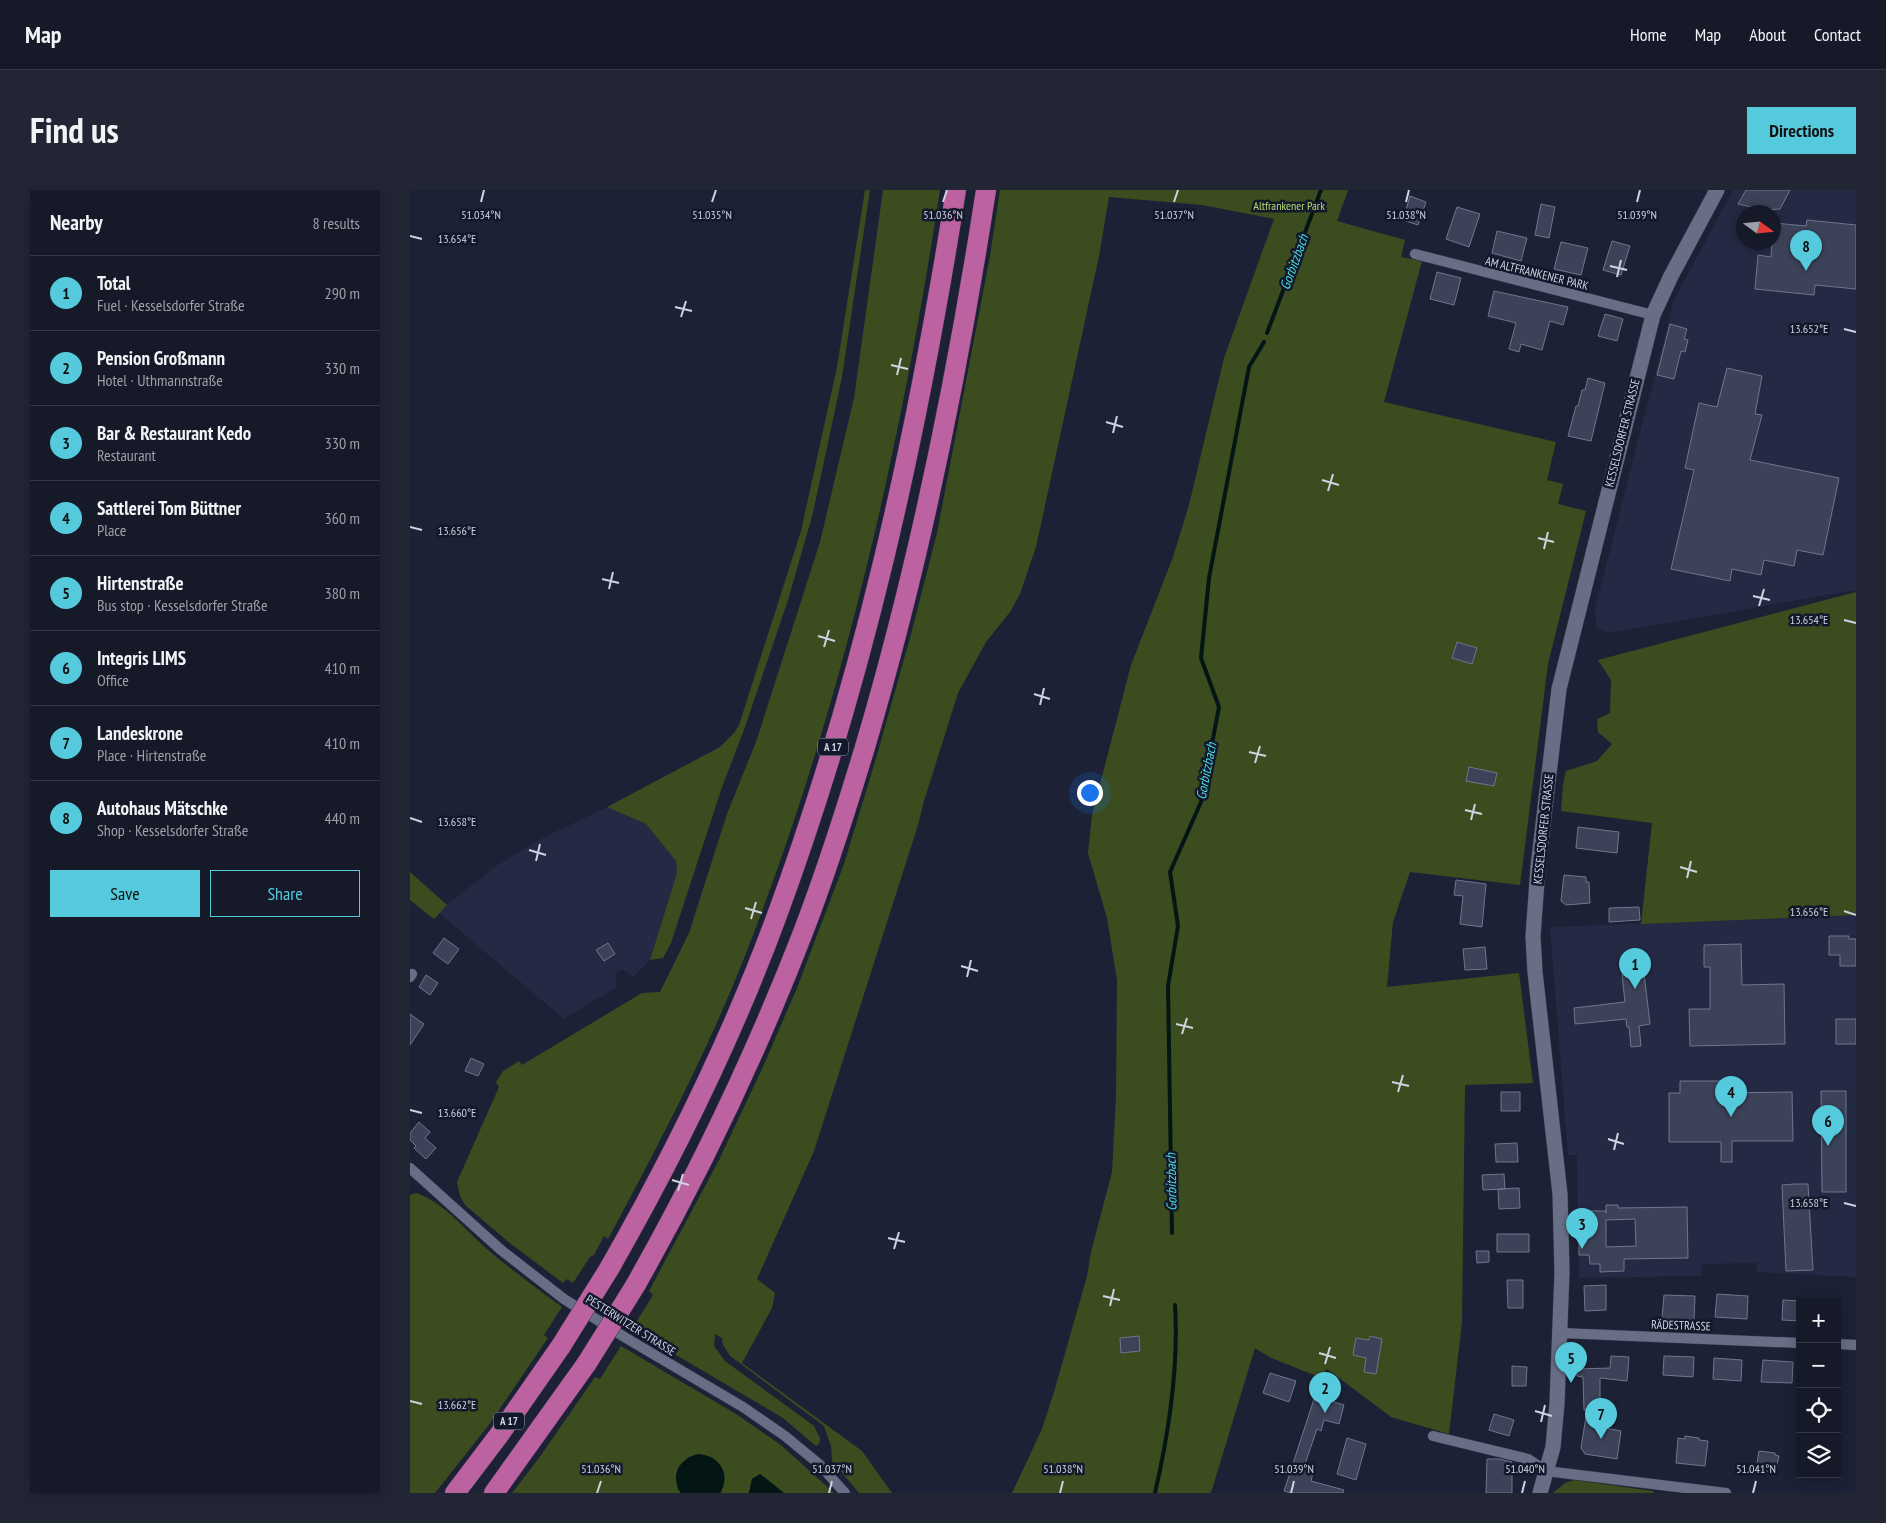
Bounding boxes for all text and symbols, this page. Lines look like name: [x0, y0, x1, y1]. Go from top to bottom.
text: Map: [25, 19, 62, 50]
text: Home: [1630, 23, 1667, 46]
text: Map: [1695, 23, 1721, 46]
text: About: [1749, 23, 1786, 46]
text: Contact: [1814, 23, 1861, 46]
text: Find us: [30, 107, 119, 153]
button: Directions: [1747, 107, 1856, 154]
park label: Altfrankener Park: [1253, 198, 1325, 213]
north arrow: [1736, 205, 1781, 250]
text: 51.034°N: [461, 207, 501, 222]
text: 51.035°N: [692, 207, 732, 222]
text: 51.036°N: [923, 207, 963, 222]
text: 51.037°N: [1154, 207, 1194, 222]
text: 51.038°N: [1386, 207, 1426, 222]
text: 51.039°N: [1617, 207, 1657, 222]
text: Nearby: [50, 209, 103, 236]
text: 8 results: [313, 213, 360, 233]
pin: 8: [1790, 230, 1822, 271]
text: 13.654°E: [438, 231, 476, 246]
water label: Gorbitzbach: [1276, 231, 1313, 292]
street label: AM ALTFRANKENER PARK: [1484, 253, 1590, 293]
text: Total: [97, 271, 130, 295]
text: 1: [62, 283, 70, 303]
text: 290 m: [325, 283, 360, 303]
text: Fuel · Kesselsdorfer Straße: [97, 295, 245, 315]
text: 13.652°E: [1790, 321, 1828, 336]
text: Pension Großmann: [97, 346, 225, 370]
text: 2: [62, 358, 70, 378]
text: 330 m: [325, 358, 360, 378]
text: Hotel · Uthmannstraße: [97, 370, 223, 390]
street label: KESSELSDORFER STRASSE: [1601, 377, 1643, 489]
text: Bar & Restaurant Kedo: [97, 421, 251, 445]
text: 3: [62, 433, 70, 453]
text: 330 m: [325, 433, 360, 453]
text: Restaurant: [97, 445, 156, 465]
text: Sattlerei Tom Büttner: [97, 496, 241, 520]
text: 4: [62, 508, 70, 528]
text: 360 m: [325, 508, 360, 528]
text: Place: [97, 520, 126, 540]
text: 13.656°E: [438, 523, 476, 538]
text: Hirtenstraße: [97, 571, 184, 595]
text: 5: [62, 583, 70, 603]
text: 380 m: [325, 583, 360, 603]
text: Bus stop · Kesselsdorfer Straße: [97, 595, 268, 615]
text: 13.654°E: [1790, 612, 1828, 627]
text: Integris LIMS: [97, 646, 186, 670]
text: 6: [62, 658, 70, 678]
text: 410 m: [325, 658, 360, 678]
text: Office: [97, 670, 129, 690]
text: Landeskrone: [97, 721, 183, 745]
text: 7: [62, 733, 70, 753]
text: 410 m: [325, 733, 360, 753]
road number: A 17: [818, 738, 848, 756]
water label: Gorbitzbach: [1192, 740, 1220, 801]
text: Place · Hirtenstraße: [97, 745, 206, 765]
street label: KESSELSDORFER STRASSE: [1530, 773, 1556, 885]
your location: [1077, 780, 1103, 806]
text: Autohaus Mätschke: [97, 796, 228, 820]
text: 8: [62, 808, 70, 828]
text: 440 m: [325, 808, 360, 828]
text: 13.658°E: [438, 814, 476, 829]
text: Shop · Kesselsdorfer Straße: [97, 820, 248, 840]
button: Save: [50, 870, 200, 917]
button: Share: [210, 870, 360, 917]
text: 13.656°E: [1790, 904, 1828, 919]
pin: 1: [1619, 948, 1651, 989]
pin: 4: [1715, 1076, 1747, 1117]
text: 13.660°E: [438, 1105, 476, 1120]
pin: 6: [1812, 1105, 1844, 1146]
water label: Gorbitzbach: [1161, 1152, 1181, 1211]
text: 13.658°E: [1790, 1195, 1828, 1210]
pin: 3: [1566, 1208, 1598, 1249]
street label: PESTERWITZER STRASSE: [583, 1291, 679, 1359]
map controls: [1796, 1298, 1841, 1478]
button: +: [1796, 1298, 1841, 1343]
street label: RÄDESTRASSE: [1651, 1316, 1711, 1334]
pin: 5: [1555, 1342, 1587, 1383]
button: −: [1796, 1343, 1841, 1388]
pin: 2: [1309, 1372, 1341, 1413]
button: locate: [1796, 1388, 1841, 1433]
text: 13.662°E: [438, 1397, 476, 1412]
pin: 7: [1585, 1398, 1617, 1439]
road number: A 17: [494, 1412, 524, 1430]
button: layers: [1796, 1433, 1841, 1478]
text: 51.036°N: [581, 1461, 621, 1476]
text: 51.037°N: [812, 1461, 852, 1476]
text: 51.038°N: [1043, 1461, 1083, 1476]
text: 51.039°N: [1274, 1461, 1314, 1476]
text: 51.040°N: [1505, 1461, 1545, 1476]
text: 51.041°N: [1736, 1461, 1776, 1476]

